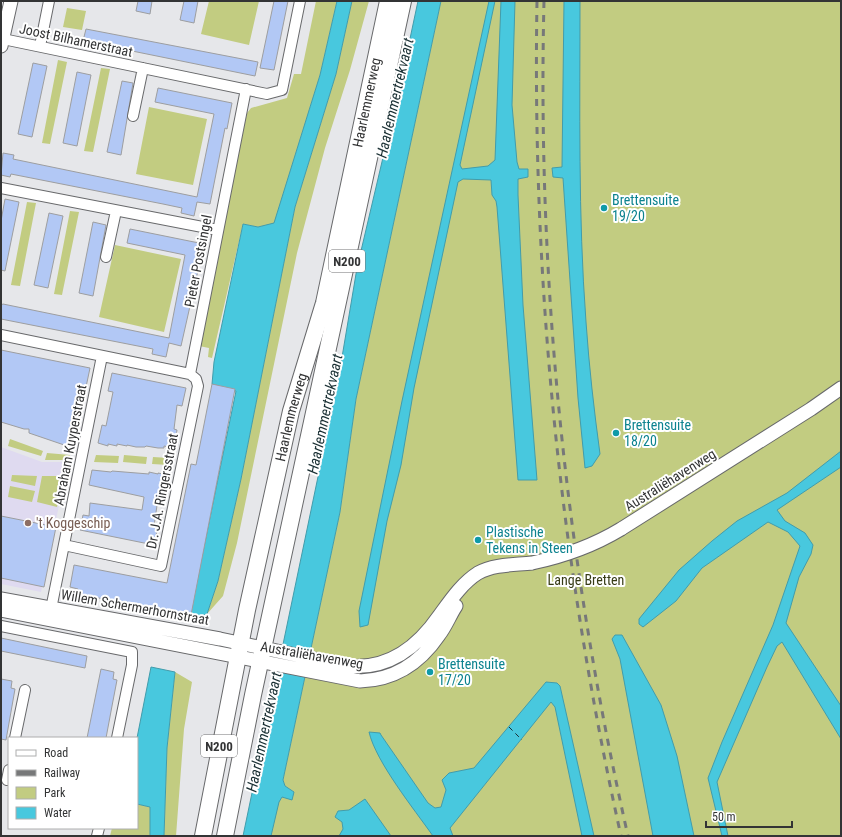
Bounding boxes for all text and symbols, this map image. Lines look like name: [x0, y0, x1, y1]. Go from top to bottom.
street label: Joost Bilhamerstraat: [18, 20, 134, 60]
water label: Haarlemmertrekvaart: [372, 36, 418, 160]
street label: Haarlemmerweg: [349, 56, 384, 149]
place label: Brettensuite 19/20: [612, 192, 679, 224]
marker: Brettensuite 19/20: [599, 203, 609, 213]
street label: Pieter Postsingel: [181, 213, 215, 309]
road number: N200: [329, 250, 365, 272]
water label: Haarlemmertrekvaart: [303, 352, 347, 476]
street label: Haarlemmerweg: [272, 371, 310, 463]
street label: Abraham Kuyperstraat: [50, 383, 90, 507]
place label: Brettensuite 18/20: [624, 417, 691, 449]
marker: Brettensuite 18/20: [611, 428, 621, 438]
street label: Dr. J.A. Ringersstraat: [143, 432, 181, 550]
street label: Australiëhavenweg: [622, 446, 718, 514]
place label: 't Koggeschip: [36, 515, 110, 531]
marker: 't Koggeschip: [23, 518, 33, 528]
place label: Plastische Tekens in Steen: [486, 524, 573, 556]
marker: Plastische Tekens in Steen: [473, 535, 483, 545]
park label: Lange Bretten: [548, 572, 624, 588]
street label: Willem Schermerhornstraat: [60, 586, 210, 628]
street label: Australiëhavenweg: [259, 638, 365, 672]
place label: Brettensuite 17/20: [438, 656, 505, 688]
marker: Brettensuite 17/20: [425, 667, 435, 677]
water label: Haarlemmertrekvaart: [242, 670, 286, 794]
road number: N200: [201, 735, 237, 757]
legend: [8, 737, 138, 829]
text: Road: [44, 746, 68, 760]
text: Railway: [44, 766, 80, 780]
text: Park: [44, 786, 66, 800]
scale bar: [706, 803, 792, 829]
text: Water: [44, 806, 72, 820]
text: 50 m: [712, 810, 736, 824]

